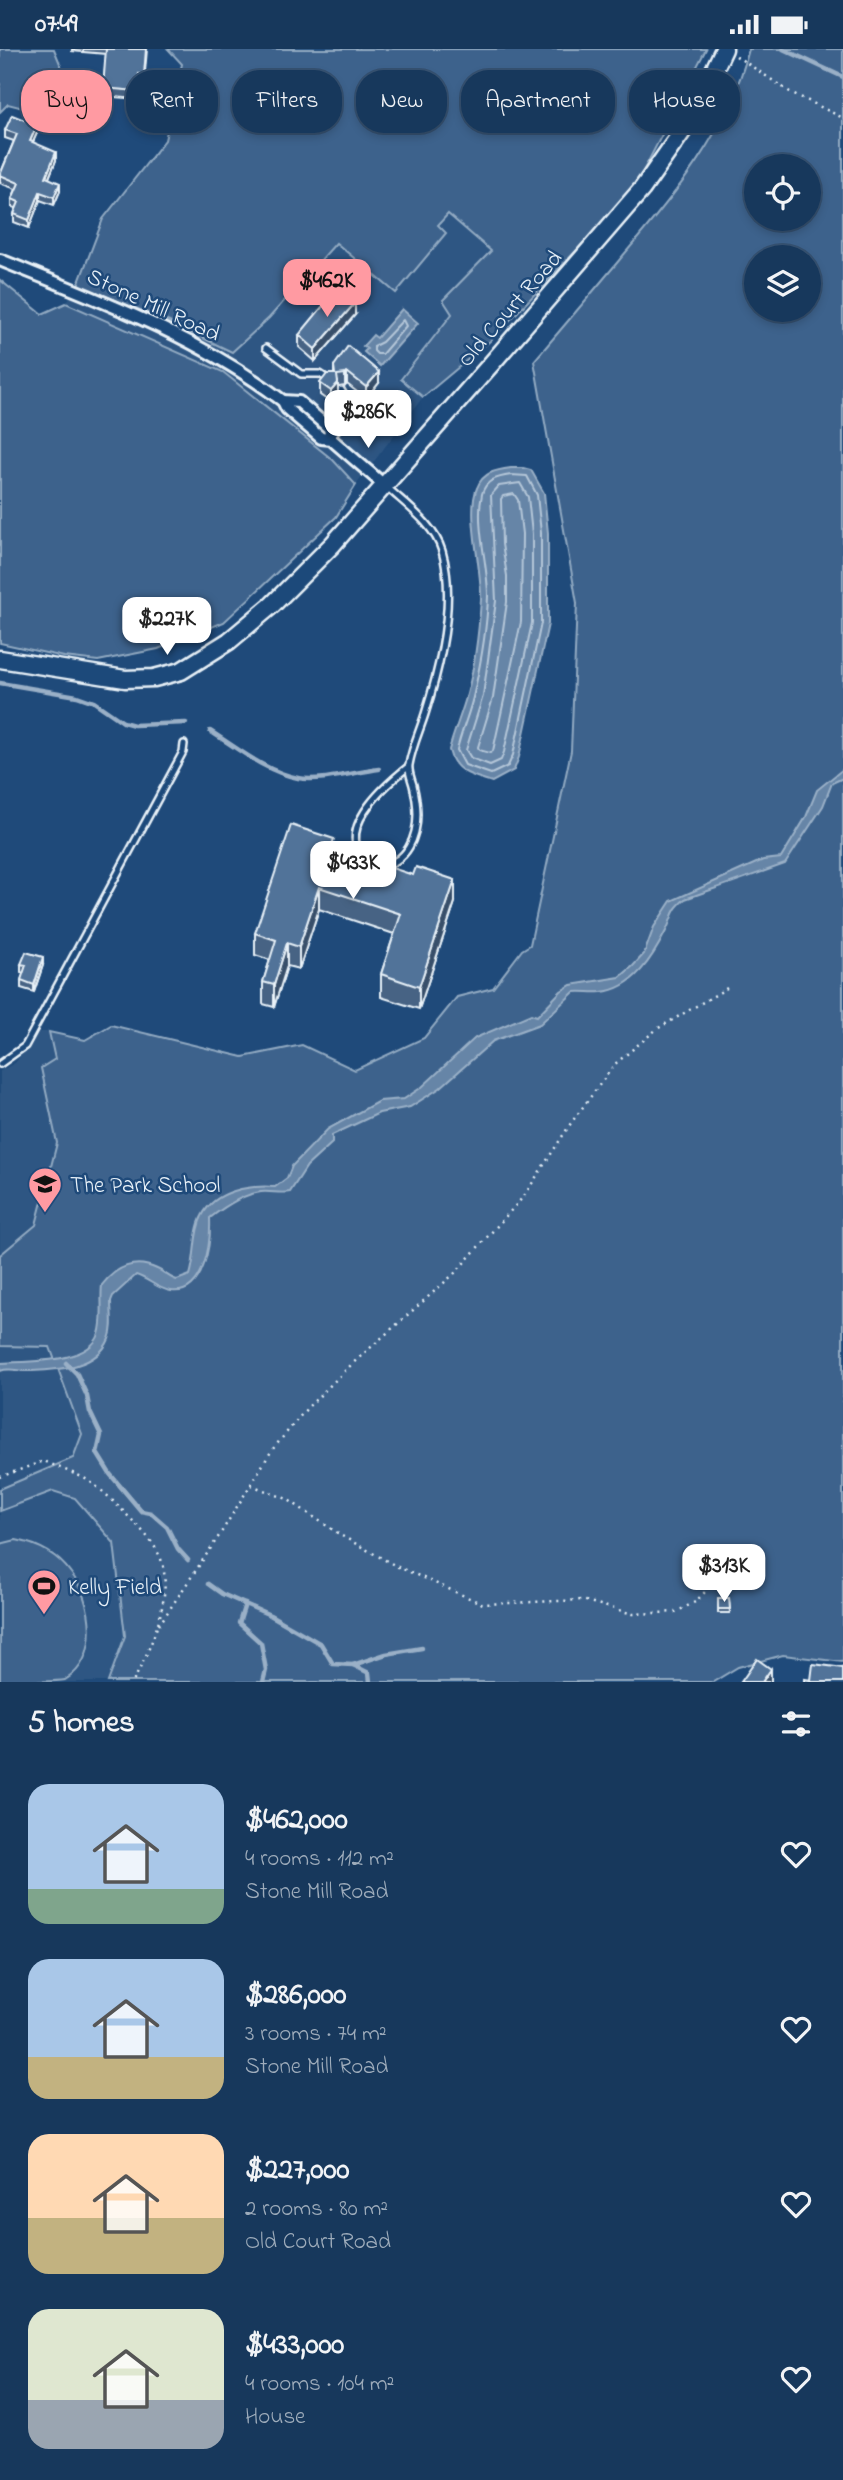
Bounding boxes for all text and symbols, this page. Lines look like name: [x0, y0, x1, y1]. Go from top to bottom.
text: 07:49: [35, 6, 78, 44]
chip: Buy: [21, 70, 112, 133]
chip: Rent: [126, 70, 218, 133]
chip: Filters: [232, 70, 342, 133]
chip: New: [356, 70, 447, 133]
chip: Apartment: [461, 70, 615, 133]
chip: House: [629, 70, 740, 133]
map controls: [744, 154, 821, 322]
button: locate: [744, 154, 821, 231]
street label: Old Court Road: [451, 244, 571, 376]
button: layers: [744, 245, 821, 322]
pin: $462K: [278, 259, 376, 319]
street label: Stone Mill Road: [81, 261, 225, 352]
text: $462K: [299, 265, 355, 298]
pin: $286K: [319, 391, 417, 450]
text: $286K: [340, 396, 396, 429]
pin: $227K: [118, 597, 216, 657]
text: $227K: [138, 603, 196, 636]
pin: $433K: [304, 841, 402, 901]
text: $433K: [326, 847, 380, 880]
school or university icon: The Park School: [26, 1165, 64, 1214]
place label: The Park School: [70, 1170, 220, 1203]
pin: $313K: [675, 1545, 773, 1604]
text: $313K: [698, 1550, 750, 1583]
sports icon: Kelly Field: [25, 1567, 63, 1616]
place label: Kelly Field: [68, 1572, 162, 1607]
text: 5 homes: [28, 1702, 135, 1746]
icon: filters: [777, 1705, 815, 1743]
text: $462,000: [245, 1799, 348, 1843]
icon: home: [84, 1812, 168, 1896]
icon: heart: [777, 1835, 815, 1873]
text: 4 rooms · 112 m²: [245, 1843, 394, 1876]
text: Stone Mill Road: [245, 1876, 388, 1909]
text: $286,000: [245, 1974, 347, 2018]
icon: home: [84, 1987, 168, 2071]
icon: heart: [777, 2010, 815, 2048]
text: 3 rooms · 74 m²: [245, 2018, 387, 2051]
text: Stone Mill Road: [245, 2051, 388, 2084]
text: $227,000: [245, 2149, 349, 2193]
icon: home: [84, 2162, 168, 2246]
icon: heart: [777, 2185, 815, 2223]
text: 2 rooms · 80 m²: [245, 2193, 388, 2226]
text: Old Court Road: [245, 2226, 391, 2259]
text: $433,000: [245, 2324, 344, 2368]
icon: home: [84, 2337, 168, 2421]
icon: heart: [777, 2360, 815, 2398]
text: 4 rooms · 104 m²: [245, 2368, 394, 2401]
text: House: [245, 2401, 305, 2434]

